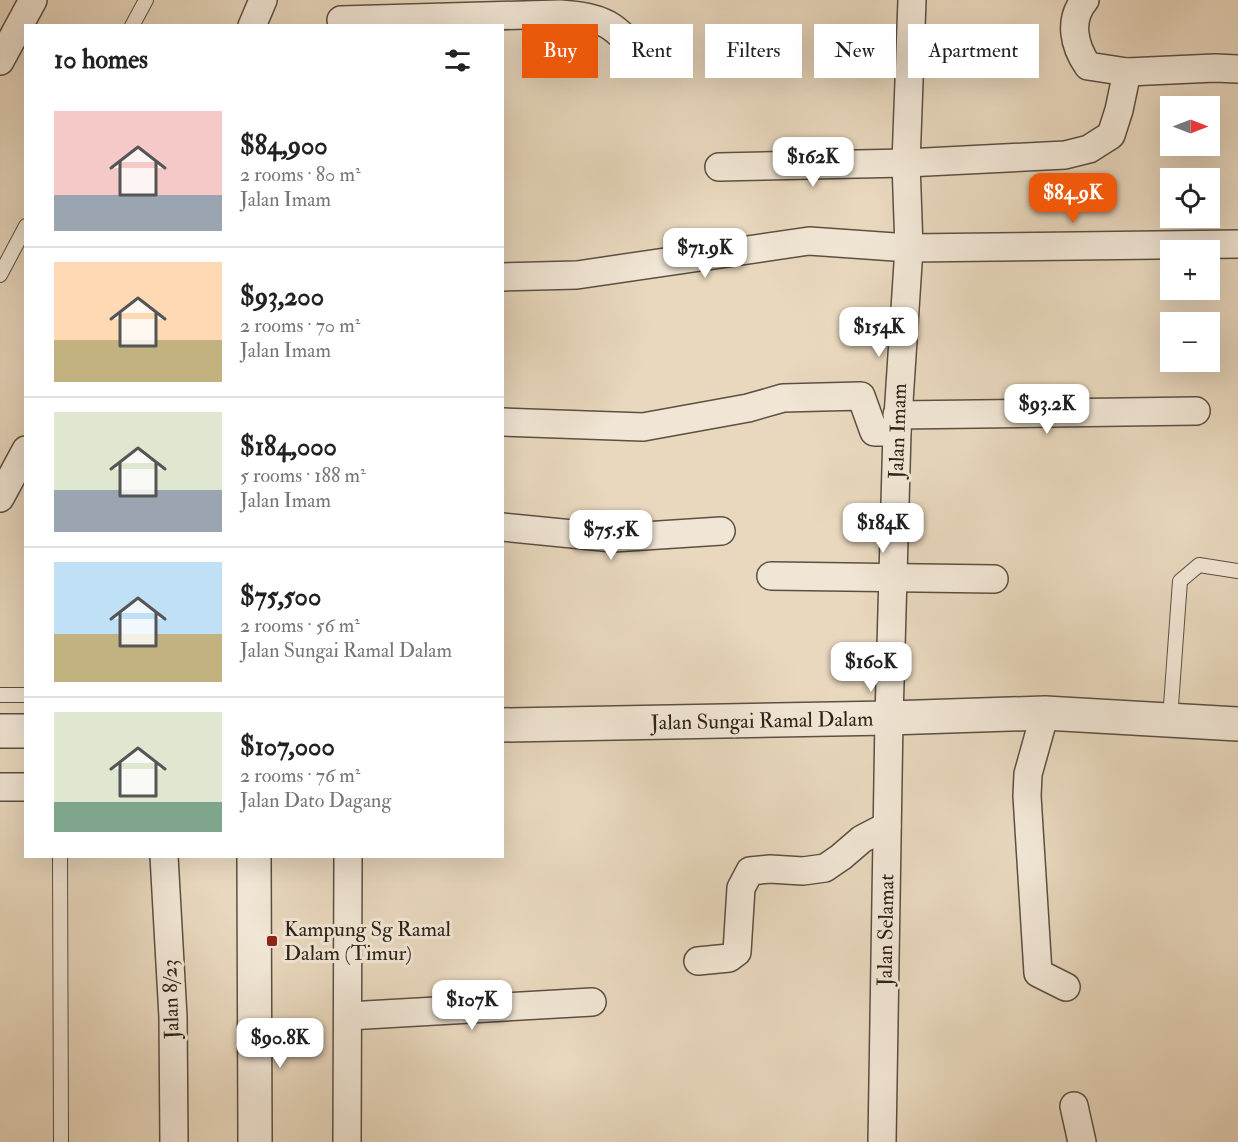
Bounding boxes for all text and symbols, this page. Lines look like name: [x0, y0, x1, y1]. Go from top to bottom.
chip: Buy: [522, 24, 598, 78]
chip: Rent: [610, 24, 693, 78]
chip: Filters: [705, 24, 802, 78]
chip: New: [814, 24, 896, 78]
chip: Apartment: [908, 24, 1039, 78]
text: 10 homes: [54, 44, 148, 76]
icon: filters: [441, 44, 474, 77]
north arrow: [1160, 96, 1220, 156]
map controls: [1160, 96, 1220, 372]
text: $84,900: [240, 130, 328, 162]
icon: home: [102, 135, 174, 207]
pin: $162K: [771, 137, 855, 188]
text: $162K: [787, 144, 839, 169]
text: 2 rooms · 80 m²: [240, 162, 361, 187]
button: locate: [1160, 168, 1220, 228]
pin: $84.9K: [1024, 173, 1122, 224]
text: $84.9K: [1043, 180, 1103, 205]
text: Jalan Imam: [240, 187, 331, 212]
pin: $71.9K: [656, 228, 754, 279]
text: $71.9K: [677, 235, 733, 260]
button: +: [1160, 240, 1220, 300]
text: $93,200: [240, 281, 324, 313]
icon: home: [102, 286, 174, 358]
pin: $154K: [837, 307, 921, 358]
button: −: [1160, 312, 1220, 372]
text: 2 rooms · 70 m²: [240, 313, 360, 338]
text: $154K: [853, 314, 905, 339]
text: Jalan Imam: [240, 338, 331, 363]
street label: Jalan Imam: [883, 383, 913, 480]
pin: $93.2K: [998, 384, 1096, 435]
text: $93.2K: [1018, 391, 1076, 416]
text: $184,000: [240, 431, 337, 463]
icon: home: [102, 436, 174, 508]
text: 5 rooms · 188 m²: [240, 463, 366, 488]
text: Jalan Imam: [240, 488, 331, 513]
pin: $184K: [841, 503, 925, 554]
pin: $75.5K: [562, 510, 660, 561]
text: $184K: [857, 510, 909, 535]
text: $75.5K: [583, 517, 639, 542]
text: $75,500: [240, 581, 321, 613]
icon: home: [102, 586, 174, 658]
text: 2 rooms · 56 m²: [240, 613, 360, 638]
text: Jalan Sungai Ramal Dalam: [240, 638, 452, 663]
pin: $160K: [829, 642, 913, 693]
text: $160K: [845, 649, 897, 674]
street label: Jalan Sungai Ramal Dalam: [649, 706, 874, 736]
text: $107,000: [240, 731, 335, 763]
icon: home: [102, 736, 174, 808]
text: 2 rooms · 76 m²: [240, 763, 360, 788]
text: Jalan Dato Dagang: [240, 788, 391, 813]
street label: Jalan Selamat: [872, 874, 900, 987]
place label: Kampung Sg Ramal Dalam (Timur): [284, 916, 452, 967]
marker: Kampung Sg Ramal Dalam (Timur): [265, 934, 279, 948]
street label: Jalan 8/23: [156, 959, 186, 1040]
pin: $107K: [430, 980, 514, 1031]
text: $107K: [446, 987, 498, 1012]
pin: $90.8K: [231, 1018, 329, 1069]
text: $90.8K: [250, 1025, 310, 1050]

